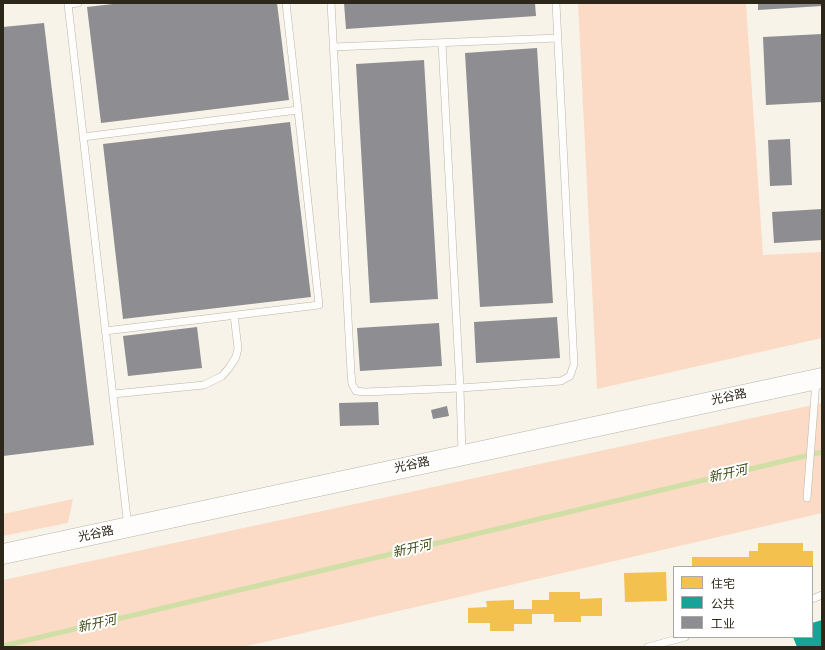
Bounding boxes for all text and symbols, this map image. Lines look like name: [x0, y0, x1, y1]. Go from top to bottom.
street label: 光谷路: [710, 386, 748, 408]
street label: 光谷路: [393, 454, 431, 476]
water label: 新开河: [707, 462, 749, 486]
street label: 光谷路: [77, 523, 115, 545]
water label: 新开河: [391, 537, 433, 561]
legend: [673, 566, 813, 638]
text: 住宅: [711, 577, 735, 591]
text: 公共: [711, 597, 735, 611]
water label: 新开河: [76, 612, 118, 636]
text: 工业: [711, 617, 735, 631]

